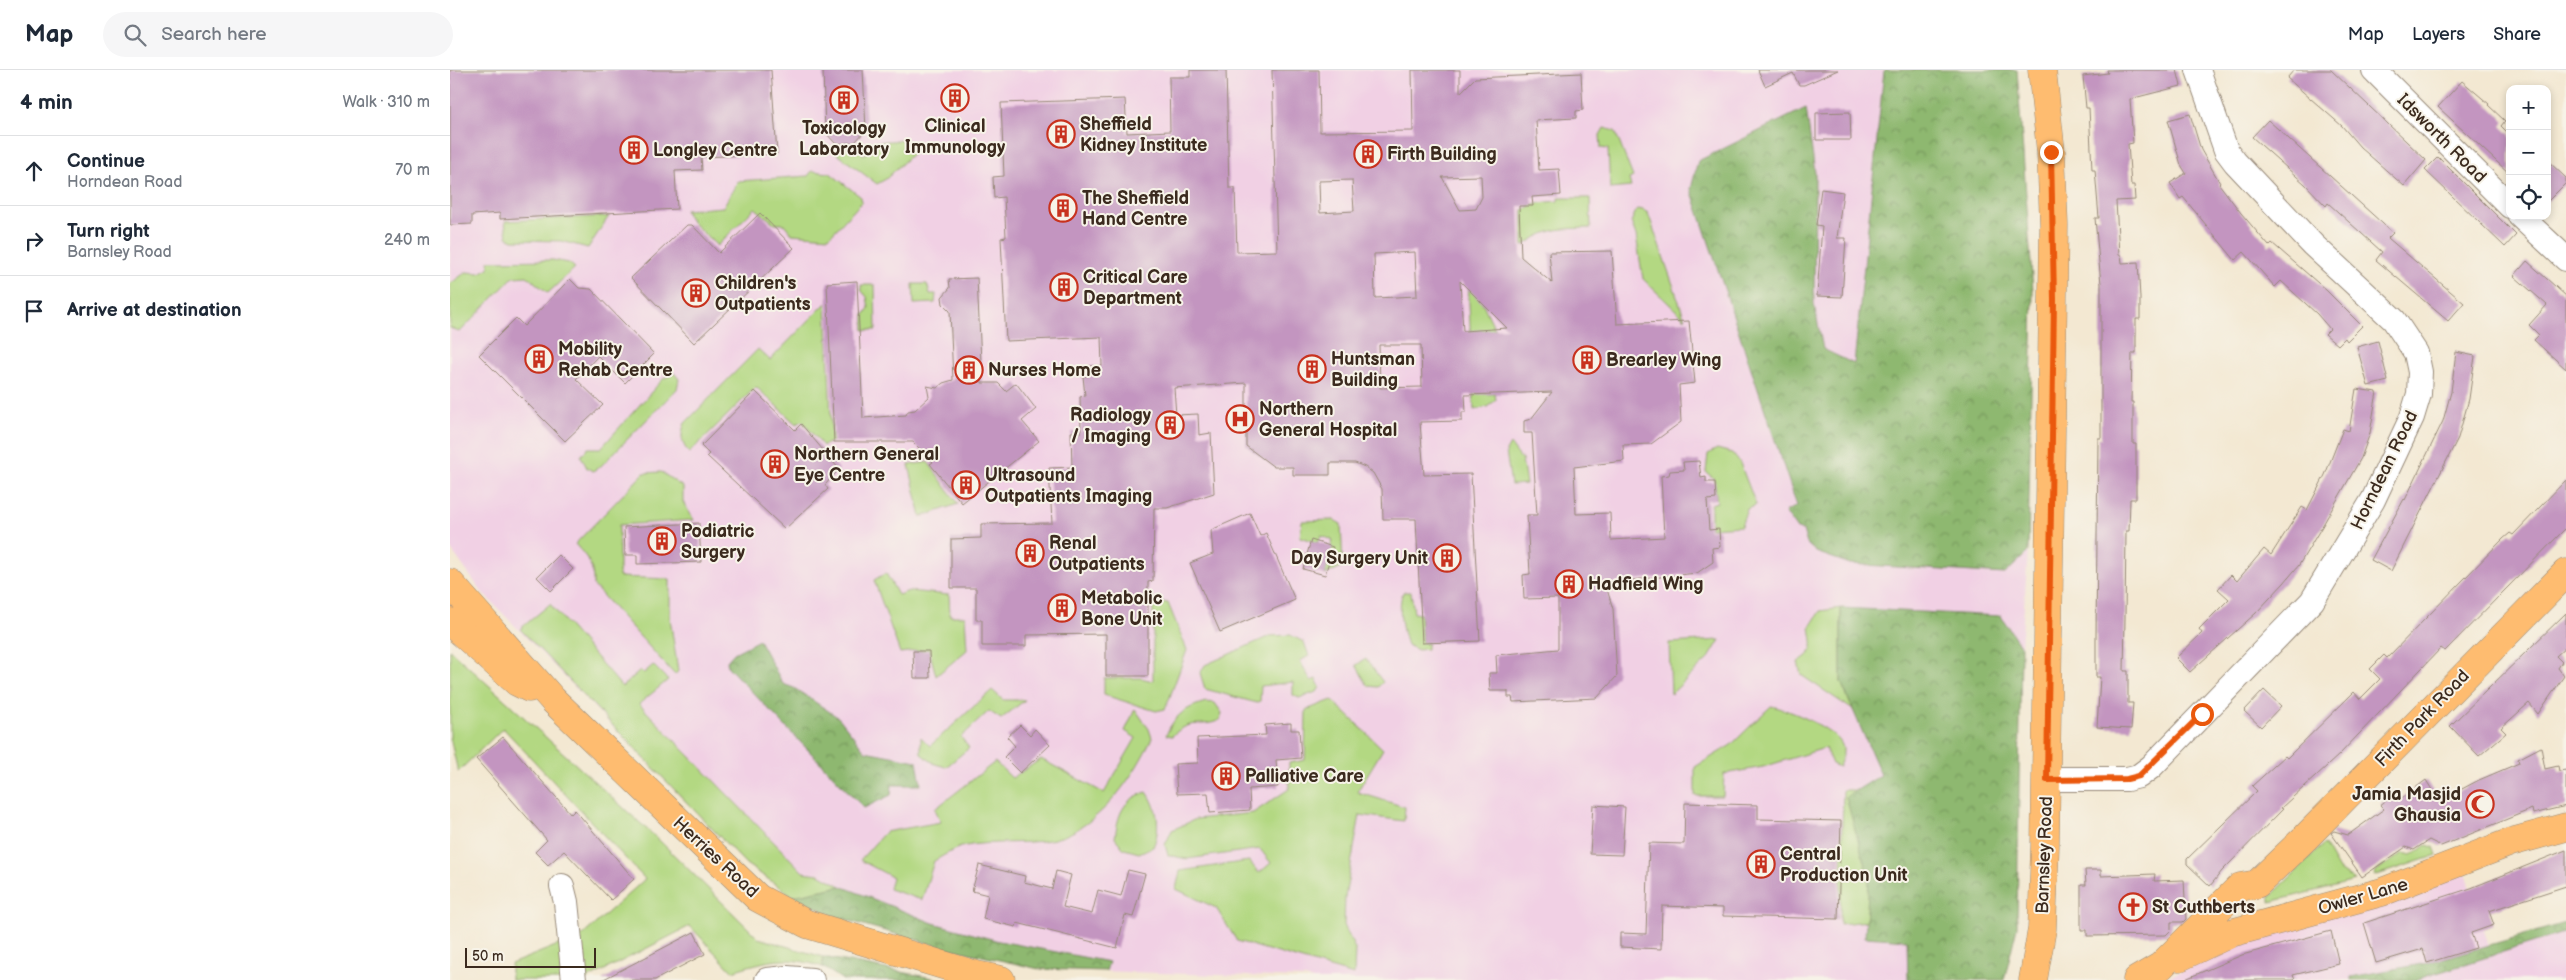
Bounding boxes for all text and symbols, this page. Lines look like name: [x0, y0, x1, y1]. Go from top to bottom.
search box: [103, 12, 453, 57]
text: Map: [25, 20, 73, 49]
icon: search: [121, 21, 149, 49]
text: Search here: [161, 23, 267, 46]
text: Map: [2348, 24, 2384, 45]
text: Layers: [2412, 24, 2465, 45]
text: Share: [2493, 24, 2541, 45]
building icon: Clinical Immunology: [940, 83, 970, 113]
building icon: Toxicology Laboratory: [829, 85, 859, 115]
map controls: [2506, 85, 2551, 220]
button: +: [2506, 85, 2551, 130]
street label: Idsworth Road: [2393, 89, 2491, 187]
text: 4 min: [20, 90, 73, 115]
text: Walk · 310 m: [342, 93, 430, 112]
place label: Sheffield Kidney Institute: [1080, 114, 1207, 156]
place label: Clinical Immunology: [905, 116, 1006, 158]
place label: Toxicology Laboratory: [799, 118, 890, 160]
building icon: Sheffield Kidney Institute: [1046, 119, 1076, 149]
button: −: [2506, 130, 2551, 175]
building icon: Longley Centre: [619, 135, 649, 165]
building icon: Firth Building: [1353, 139, 1383, 169]
place label: Longley Centre: [653, 140, 777, 161]
route end: [2040, 141, 2063, 164]
place label: Firth Building: [1387, 144, 1497, 165]
text: Continue: [67, 150, 145, 173]
icon: ahead: [20, 157, 48, 185]
text: 70 m: [395, 161, 430, 180]
text: Horndean Road: [67, 173, 182, 192]
button: locate: [2506, 175, 2551, 220]
place label: The Sheffield Hand Centre: [1082, 188, 1189, 230]
building icon: The Sheffield Hand Centre: [1048, 193, 1078, 223]
text: Turn right: [67, 220, 150, 243]
icon: right: [20, 227, 48, 255]
text: 240 m: [384, 231, 430, 250]
text: Barnsley Road: [67, 243, 172, 262]
place label: Critical Care Department: [1083, 267, 1188, 309]
building icon: Critical Care Department: [1049, 272, 1079, 302]
place label: Children's Outpatients: [715, 273, 811, 315]
building icon: Children's Outpatients: [681, 278, 711, 308]
icon: arrive: [20, 297, 48, 325]
text: Arrive at destination: [67, 299, 242, 322]
place label: Mobility Rehab Centre: [558, 339, 673, 381]
building icon: Mobility Rehab Centre: [524, 344, 554, 374]
building icon: Brearley Wing: [1572, 345, 1602, 375]
place label: Huntsman Building: [1331, 349, 1415, 391]
place label: Brearley Wing: [1606, 350, 1721, 371]
building icon: Huntsman Building: [1297, 354, 1327, 384]
building icon: Nurses Home: [954, 355, 984, 385]
place label: Nurses Home: [988, 360, 1101, 381]
place label: Northern General Hospital: [1259, 399, 1397, 441]
hospital icon: Northern General Hospital: [1225, 404, 1255, 434]
place label: Radiology / Imaging: [1070, 405, 1152, 447]
street label: Horndean Road: [2347, 407, 2422, 533]
building icon: Radiology / Imaging: [1155, 410, 1185, 440]
place label: Northern General Eye Centre: [794, 444, 939, 486]
building icon: Northern General Eye Centre: [760, 449, 790, 479]
place label: Ultrasound Outpatients Imaging: [985, 465, 1152, 507]
building icon: Ultrasound Outpatients Imaging: [951, 470, 981, 500]
place label: Podiatric Surgery: [681, 521, 755, 563]
building icon: Podiatric Surgery: [647, 526, 677, 556]
place label: Renal Outpatients: [1049, 533, 1145, 575]
building icon: Renal Outpatients: [1015, 538, 1045, 568]
building icon: Day Surgery Unit: [1432, 543, 1462, 573]
place label: Day Surgery Unit: [1291, 548, 1428, 569]
building icon: Hadfield Wing: [1554, 569, 1584, 599]
place label: Hadfield Wing: [1588, 574, 1703, 595]
place label: Metabolic Bone Unit: [1081, 588, 1163, 630]
building icon: Metabolic Bone Unit: [1047, 593, 1077, 623]
street label: Firth Park Road: [2371, 666, 2474, 771]
route start: [2191, 703, 2214, 726]
building icon: Palliative Care: [1211, 761, 1241, 791]
place label: Palliative Care: [1245, 766, 1364, 787]
place label: Jamia Masjid Ghausia: [2352, 784, 2461, 826]
mosque icon: Jamia Masjid Ghausia: [2465, 789, 2495, 819]
street label: Barnsley Road: [2032, 796, 2057, 914]
street label: Herries Road: [669, 813, 763, 902]
place label: Central Production Unit: [1780, 844, 1908, 886]
building icon: Central Production Unit: [1746, 849, 1776, 879]
street label: Owler Lane: [2316, 874, 2411, 919]
church icon: St Cuthberts: [2118, 892, 2148, 922]
place label: St Cuthberts: [2152, 897, 2255, 918]
scale bar: [465, 945, 596, 968]
text: 50 m: [472, 948, 504, 965]

